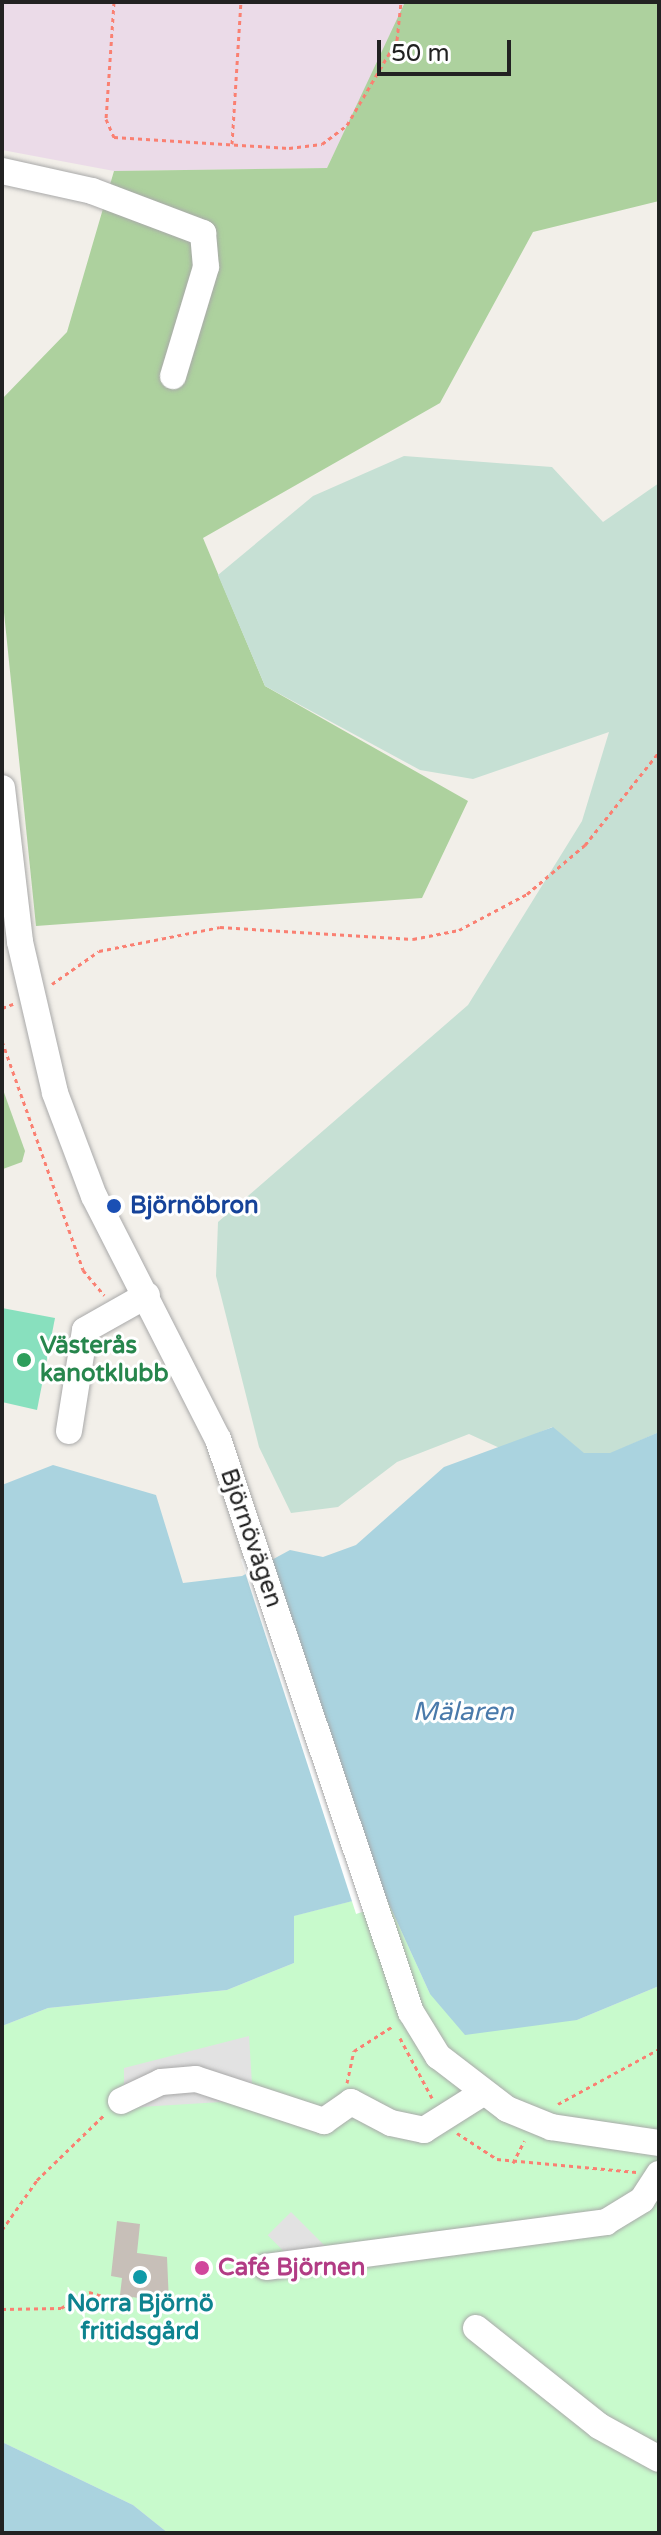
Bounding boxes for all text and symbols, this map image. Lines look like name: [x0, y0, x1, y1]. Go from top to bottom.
scale bar: [381, 24, 515, 74]
text: 50 m: [391, 39, 449, 68]
place label: Björnöbron: [130, 1192, 259, 1220]
marker: Björnöbron: [105, 1197, 123, 1215]
place label: Västerås kanotklubb: [40, 1332, 169, 1388]
marker: Västerås kanotklubb: [15, 1351, 33, 1369]
street label: Björnövägen: [214, 1465, 288, 1611]
water label: Mälaren: [413, 1696, 513, 1728]
place label: Café Björnen: [218, 2254, 365, 2282]
marker: Café Björnen: [193, 2259, 211, 2277]
marker: Norra Björnö fritidsgård: [131, 2268, 149, 2286]
place label: Norra Björnö fritidsgård: [66, 2290, 214, 2346]

